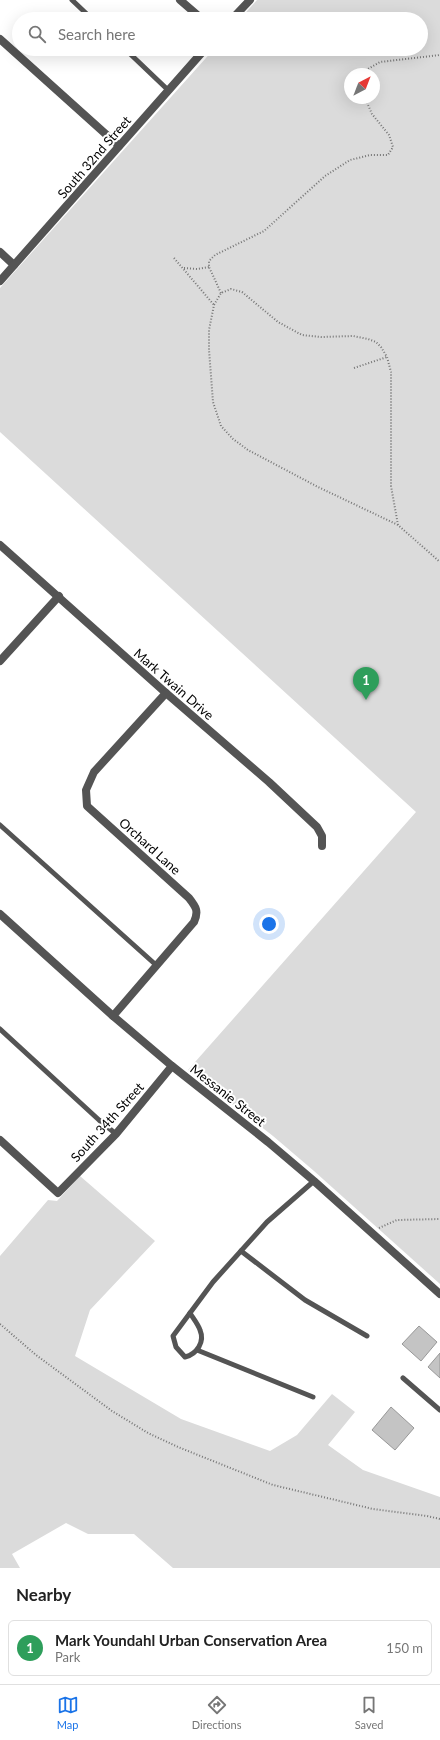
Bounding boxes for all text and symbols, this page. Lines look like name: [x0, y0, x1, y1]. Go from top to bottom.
search box: [12, 12, 428, 56]
icon: search: [26, 23, 48, 45]
text: Search here: [58, 25, 135, 43]
north arrow: [344, 68, 380, 104]
street label: South 32nd Street: [54, 112, 134, 202]
street label: Mark Twain Drive: [131, 645, 217, 723]
pin: 1: [353, 667, 379, 700]
street label: Orchard Lane: [116, 814, 184, 878]
your location: [259, 914, 279, 934]
street label: Messanie Street: [187, 1061, 269, 1130]
street label: South 34th Street: [67, 1079, 147, 1165]
text: Nearby: [16, 1584, 71, 1605]
text: Mark Youndahl Urban Conservation Area: [55, 1631, 327, 1649]
text: 1: [26, 1640, 34, 1656]
text: 150 m: [386, 1640, 423, 1656]
text: Park: [55, 1649, 80, 1665]
tab: Map: [57, 1694, 79, 1731]
tab: Directions: [192, 1694, 241, 1731]
tab: Saved: [355, 1694, 383, 1731]

